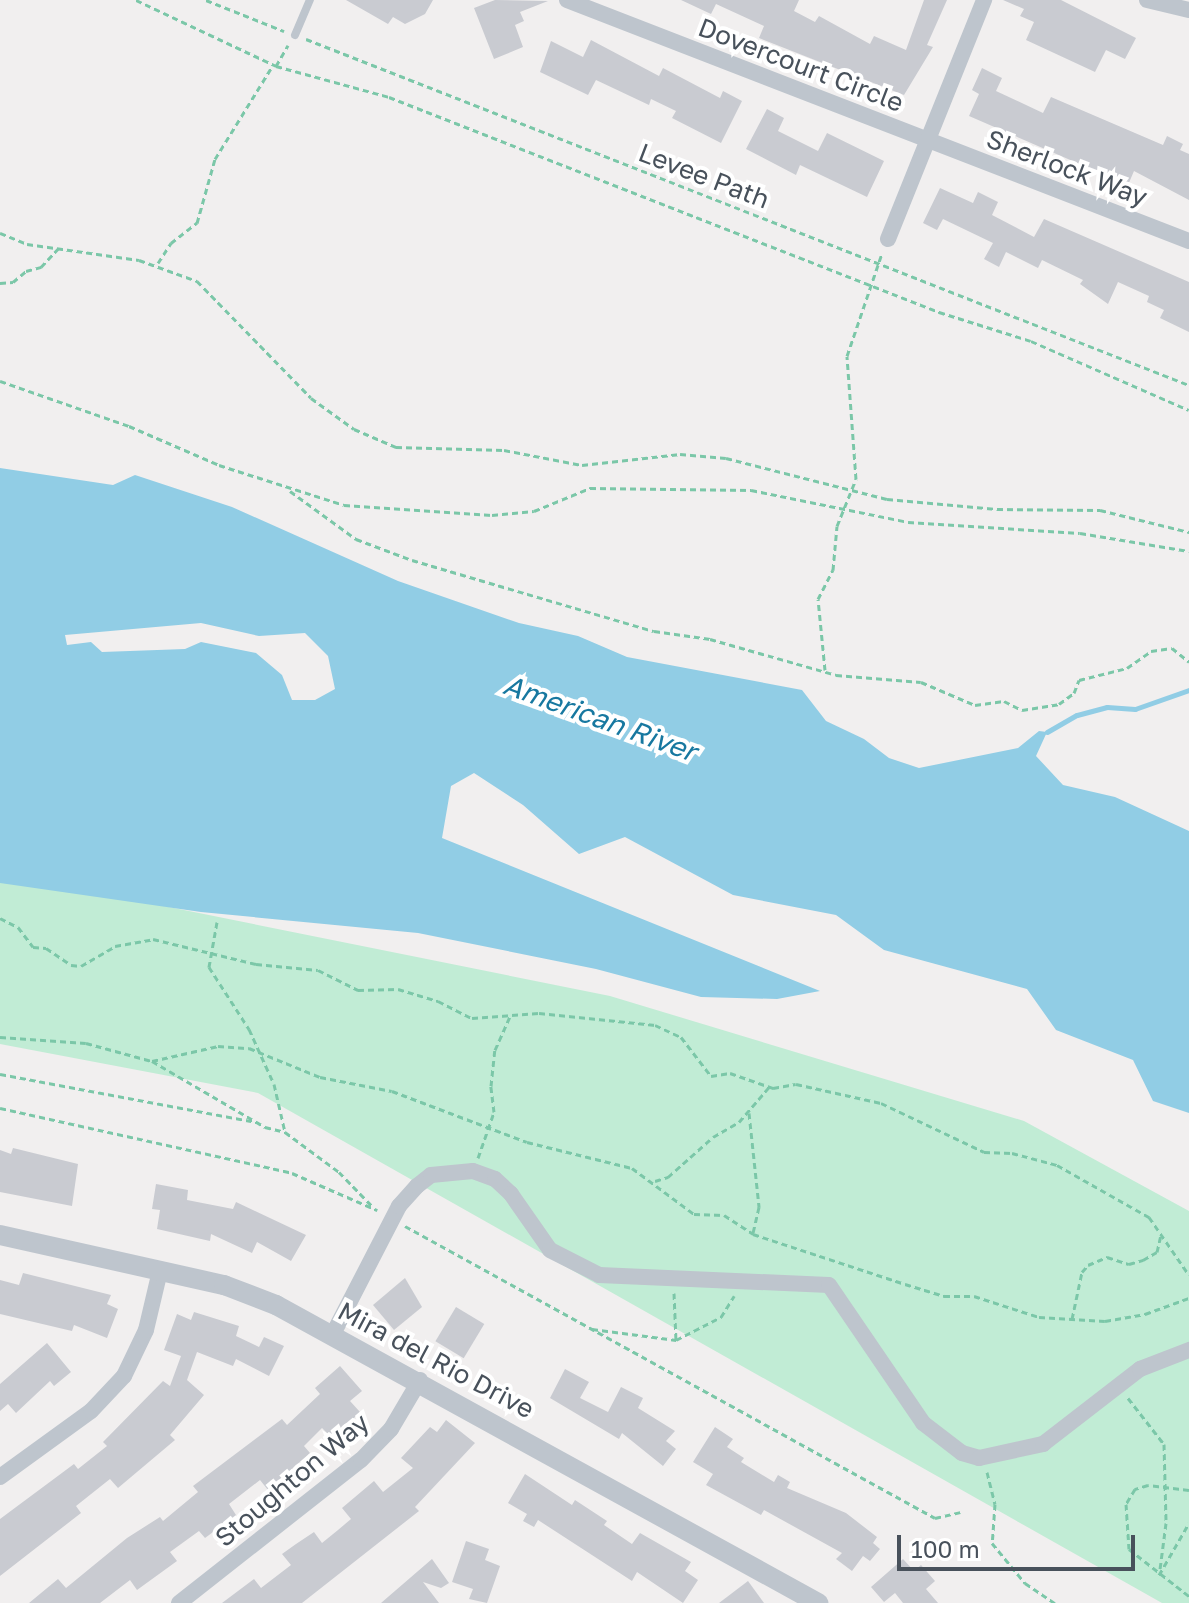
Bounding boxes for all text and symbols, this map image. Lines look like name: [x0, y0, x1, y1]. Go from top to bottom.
street label: Dovercourt Circle: [694, 12, 908, 118]
street label: Sherlock Way: [982, 123, 1152, 213]
street label: Levee Path: [634, 137, 774, 215]
water label: American River: [499, 668, 701, 768]
street label: Mira del Rio Drive: [333, 1295, 539, 1425]
street label: Stoughton Way: [209, 1407, 375, 1553]
scale bar: [901, 1519, 1139, 1569]
text: 100 m: [911, 1534, 980, 1563]

